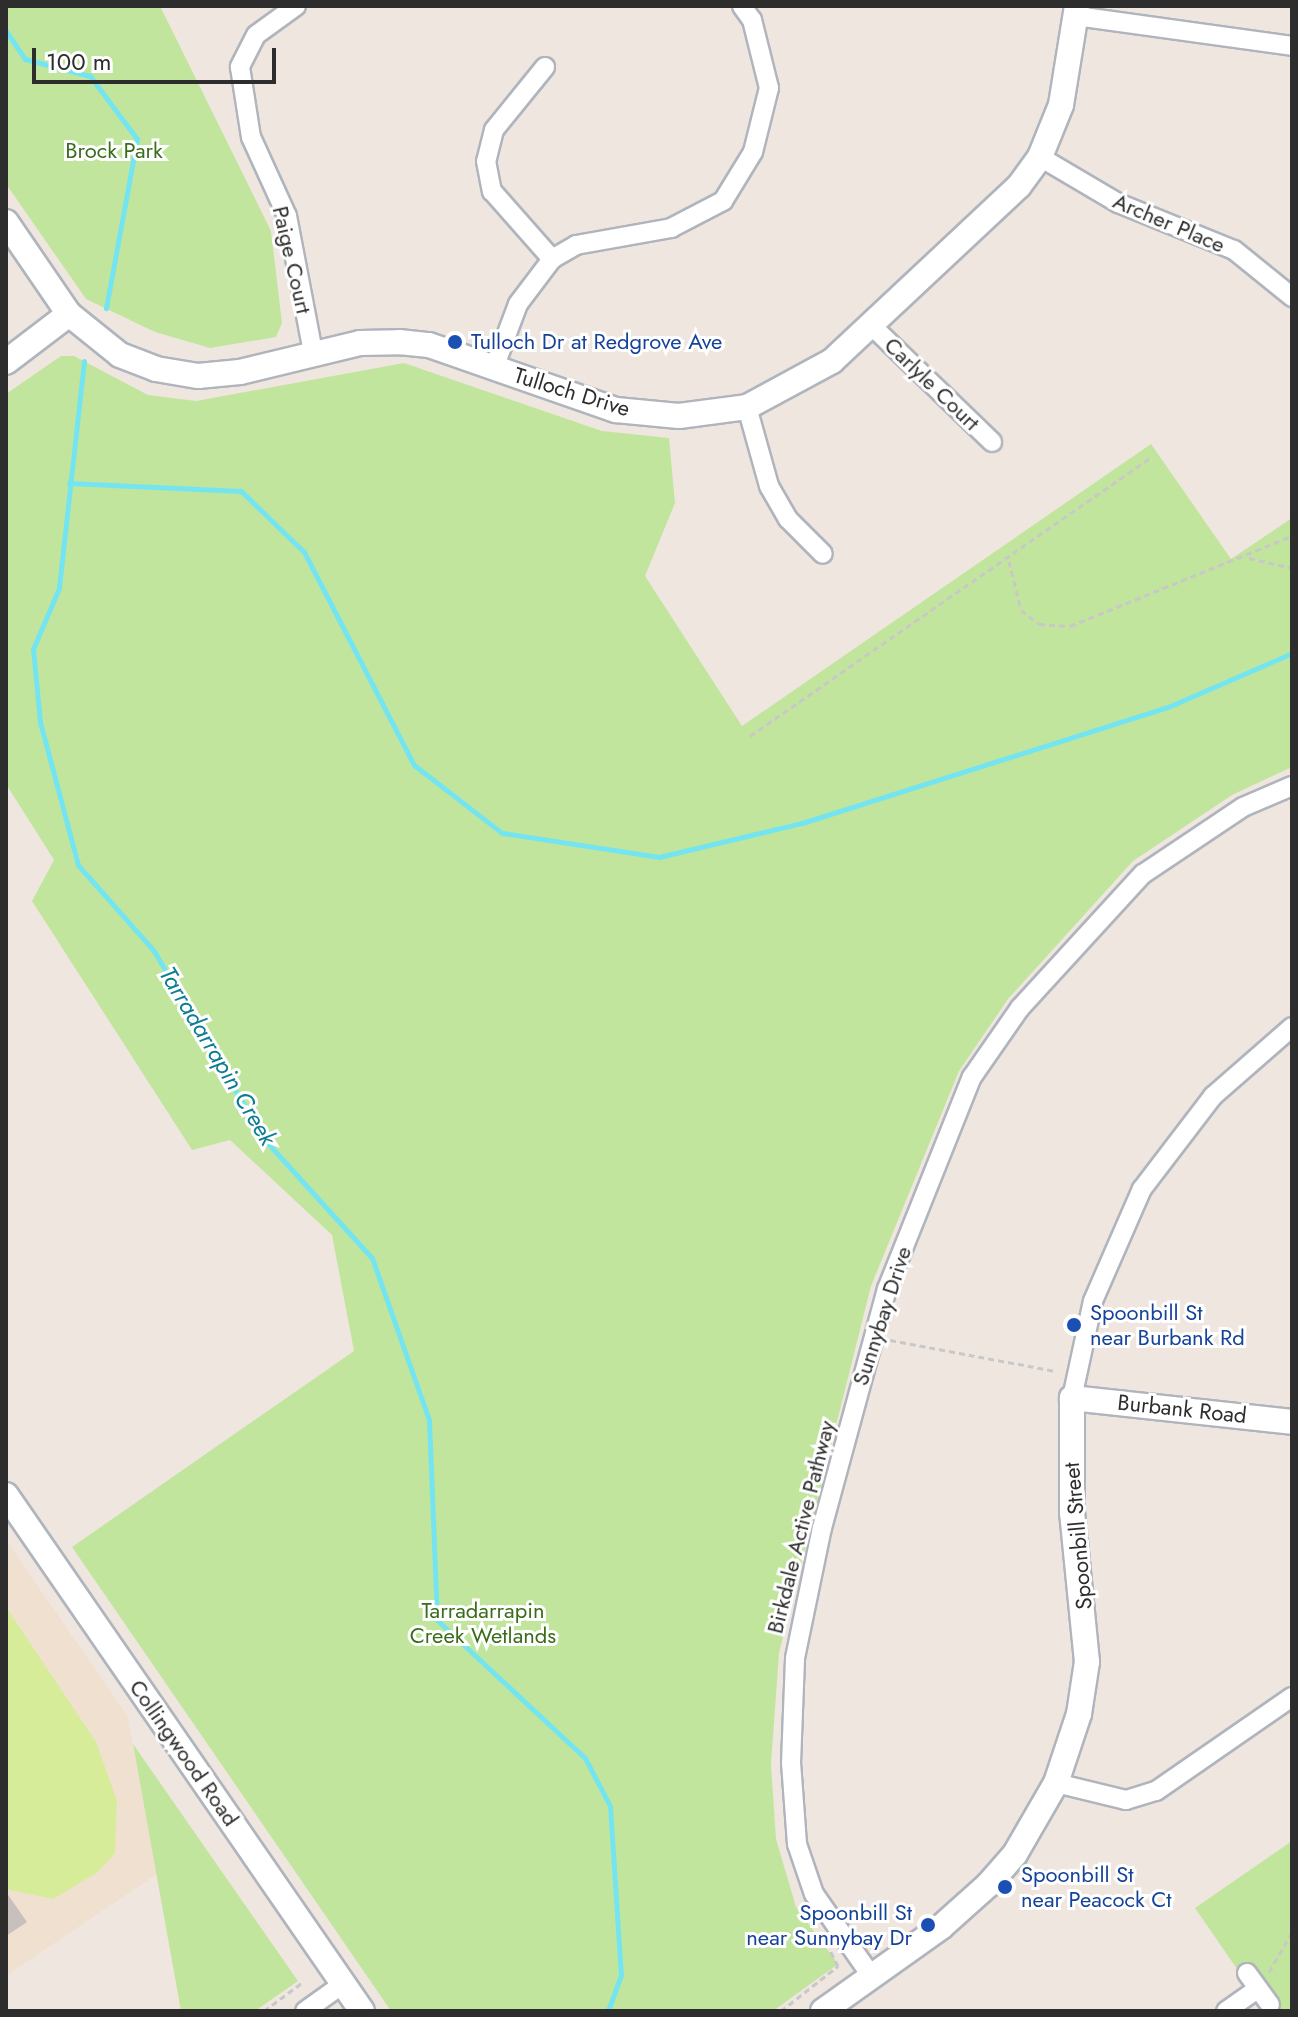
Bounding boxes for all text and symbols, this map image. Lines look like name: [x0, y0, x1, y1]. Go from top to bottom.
scale bar: [36, 32, 280, 82]
text: 100 m: [46, 44, 112, 79]
park label: Brock Park: [65, 138, 163, 164]
street label: Archer Place: [1109, 188, 1229, 258]
street label: Paige Court: [267, 204, 317, 316]
place label: Tulloch Dr at Redgrove Ave: [471, 329, 722, 355]
street label: Carlyle Court: [879, 332, 985, 436]
marker: Tulloch Dr at Redgrove Ave: [446, 333, 464, 351]
street label: Tulloch Drive: [511, 362, 633, 422]
water label: Tarradarrapin Creek: [153, 961, 283, 1151]
street label: Sunnybay Drive: [847, 1243, 917, 1389]
place label: Spoonbill St near Burbank Rd: [1090, 1299, 1245, 1350]
marker: Spoonbill St near Burbank Rd: [1065, 1316, 1083, 1334]
street label: Burbank Road: [1116, 1389, 1248, 1429]
street label: Birkdale Active Pathway: [762, 1418, 840, 1636]
street label: Spoonbill Street: [1058, 1461, 1098, 1611]
park label: Tarradarrapin Creek Wetlands: [410, 1597, 556, 1648]
street label: Collingwood Road: [124, 1675, 244, 1831]
place label: Spoonbill St near Peacock Ct: [1021, 1861, 1172, 1912]
marker: Spoonbill St near Peacock Ct: [996, 1878, 1014, 1896]
place label: Spoonbill St near Sunnybay Dr: [746, 1899, 912, 1950]
marker: Spoonbill St near Sunnybay Dr: [919, 1916, 937, 1934]

